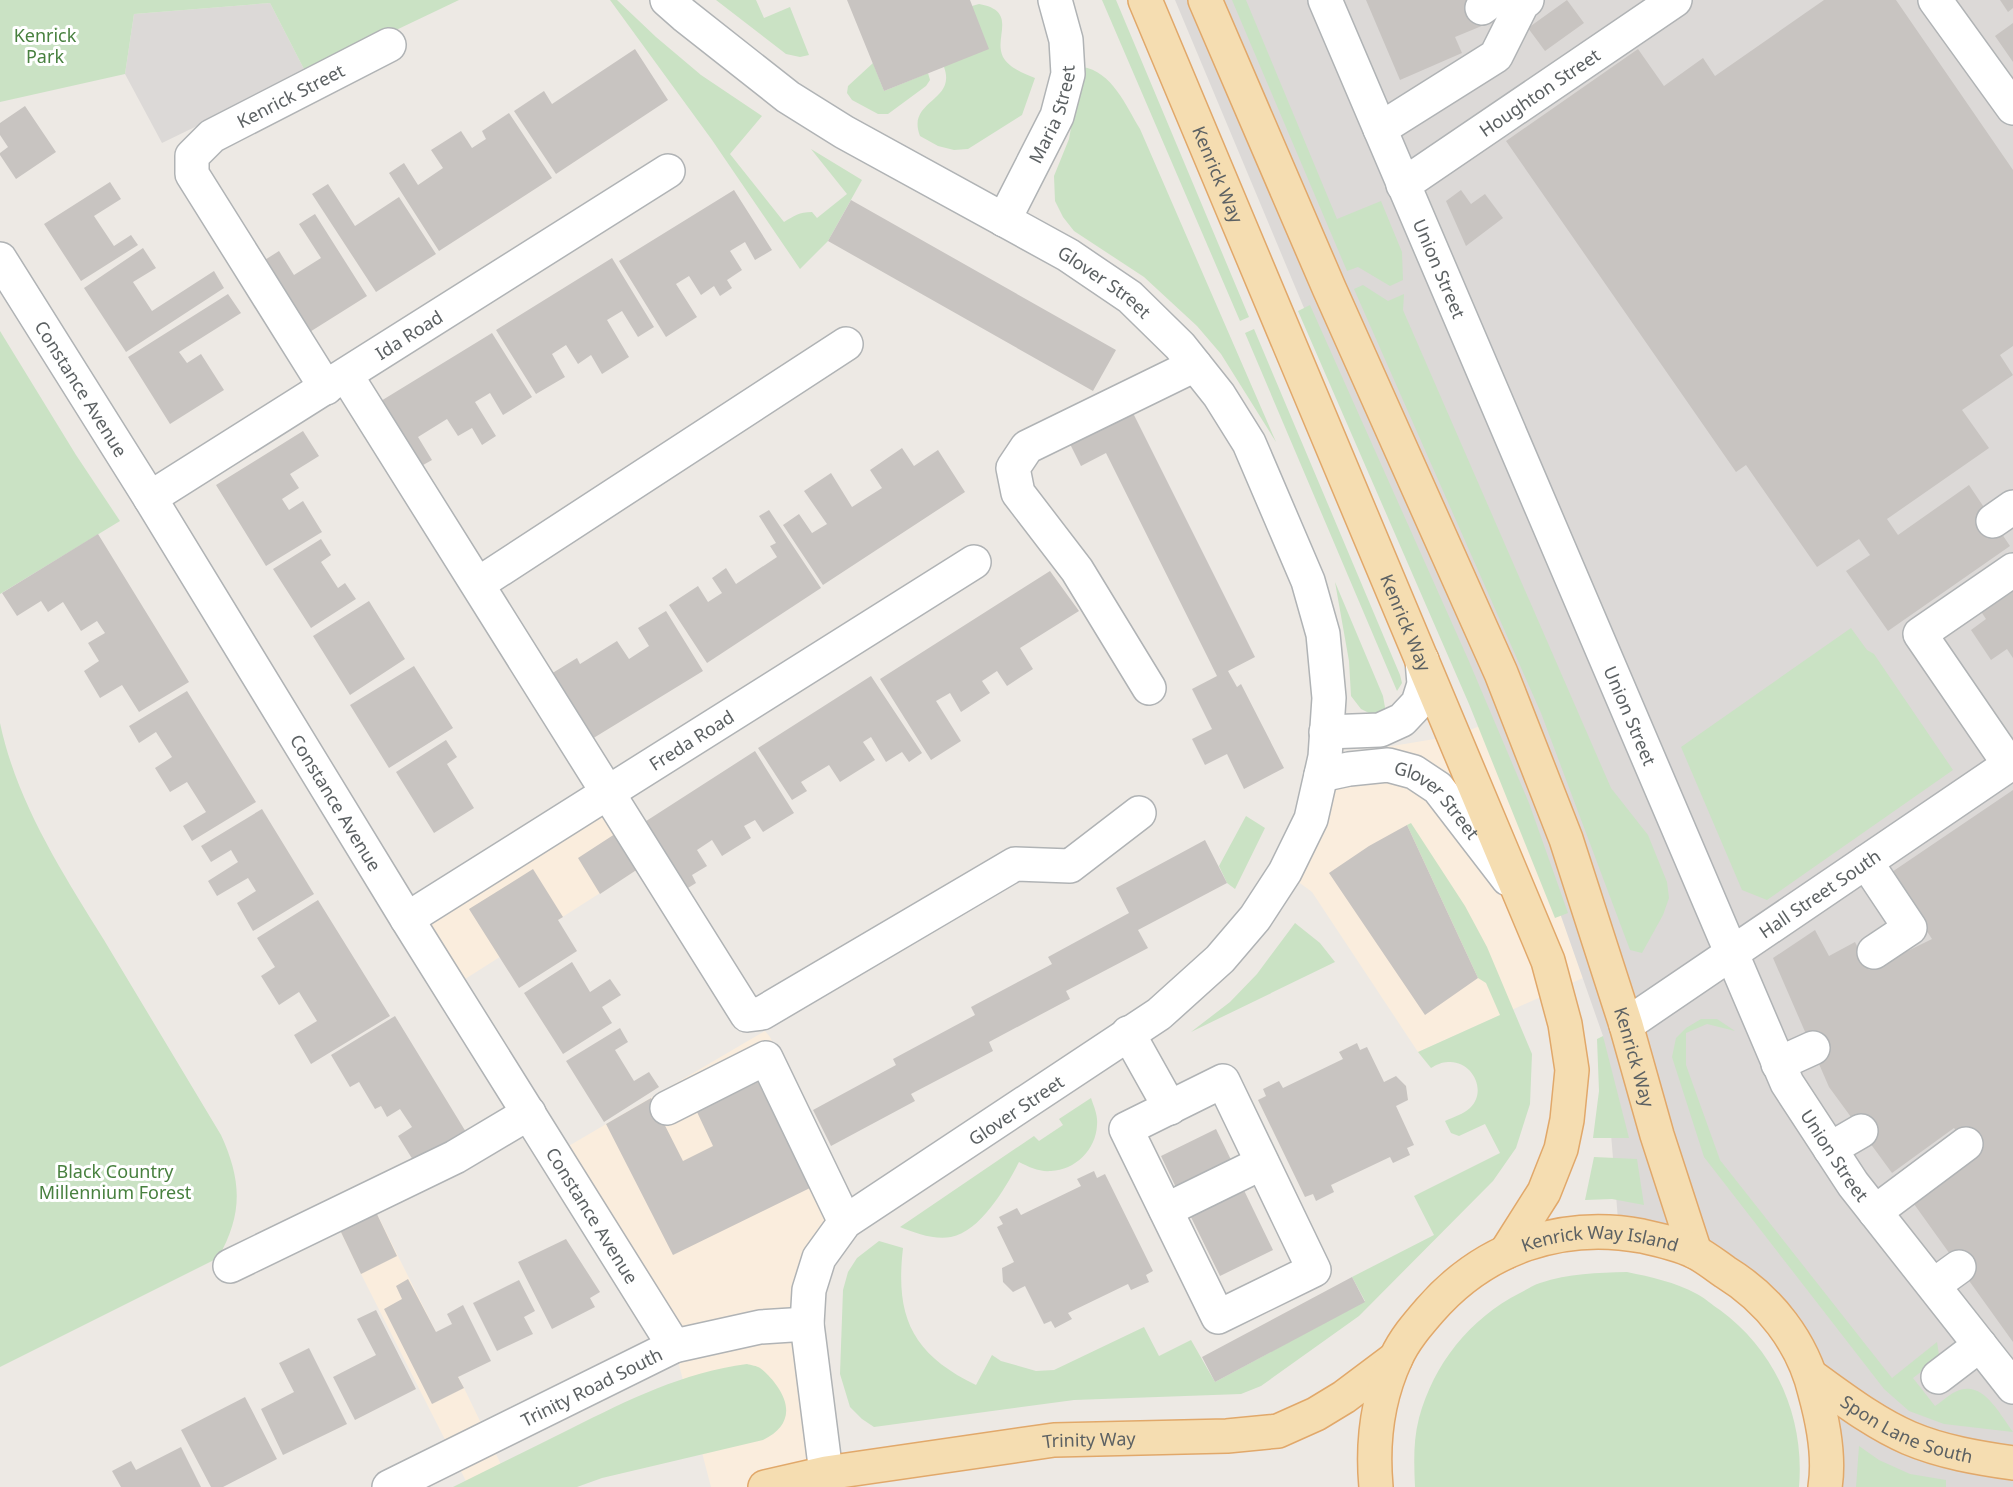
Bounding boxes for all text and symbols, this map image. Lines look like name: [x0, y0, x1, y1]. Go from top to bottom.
park label: Kenrick Park: [14, 23, 77, 68]
street label: Houghton Street: [1474, 42, 1605, 142]
street label: Kenrick Street: [233, 58, 349, 133]
street label: Maria Street: [1023, 64, 1080, 167]
street label: Kenrick Way: [1187, 122, 1249, 227]
street label: Union Street: [1408, 215, 1472, 322]
street label: Glover Street: [1054, 240, 1157, 324]
street label: Ida Road: [371, 304, 447, 365]
street label: Constance Avenue: [30, 316, 133, 461]
street label: Kenrick Way: [1375, 570, 1437, 675]
street label: Union Street: [1598, 662, 1662, 769]
street label: Freda Road: [644, 704, 738, 776]
street label: Constance Avenue: [285, 730, 387, 876]
street label: Glover Street: [1392, 755, 1485, 844]
street label: Hall Street South: [1754, 844, 1885, 943]
street label: Kenrick Way: [1609, 1004, 1661, 1111]
street label: Glover Street: [964, 1069, 1069, 1151]
street label: Union Street: [1795, 1105, 1874, 1207]
street label: Constance Avenue: [541, 1143, 644, 1288]
park label: Black Country Millennium Forest: [39, 1159, 192, 1204]
street label: Kenrick Way Island: [1518, 1220, 1682, 1257]
street label: Trinity Road South: [517, 1342, 666, 1432]
street label: Spon Lane South: [1836, 1389, 1975, 1468]
street label: Trinity Way: [1041, 1426, 1137, 1454]

